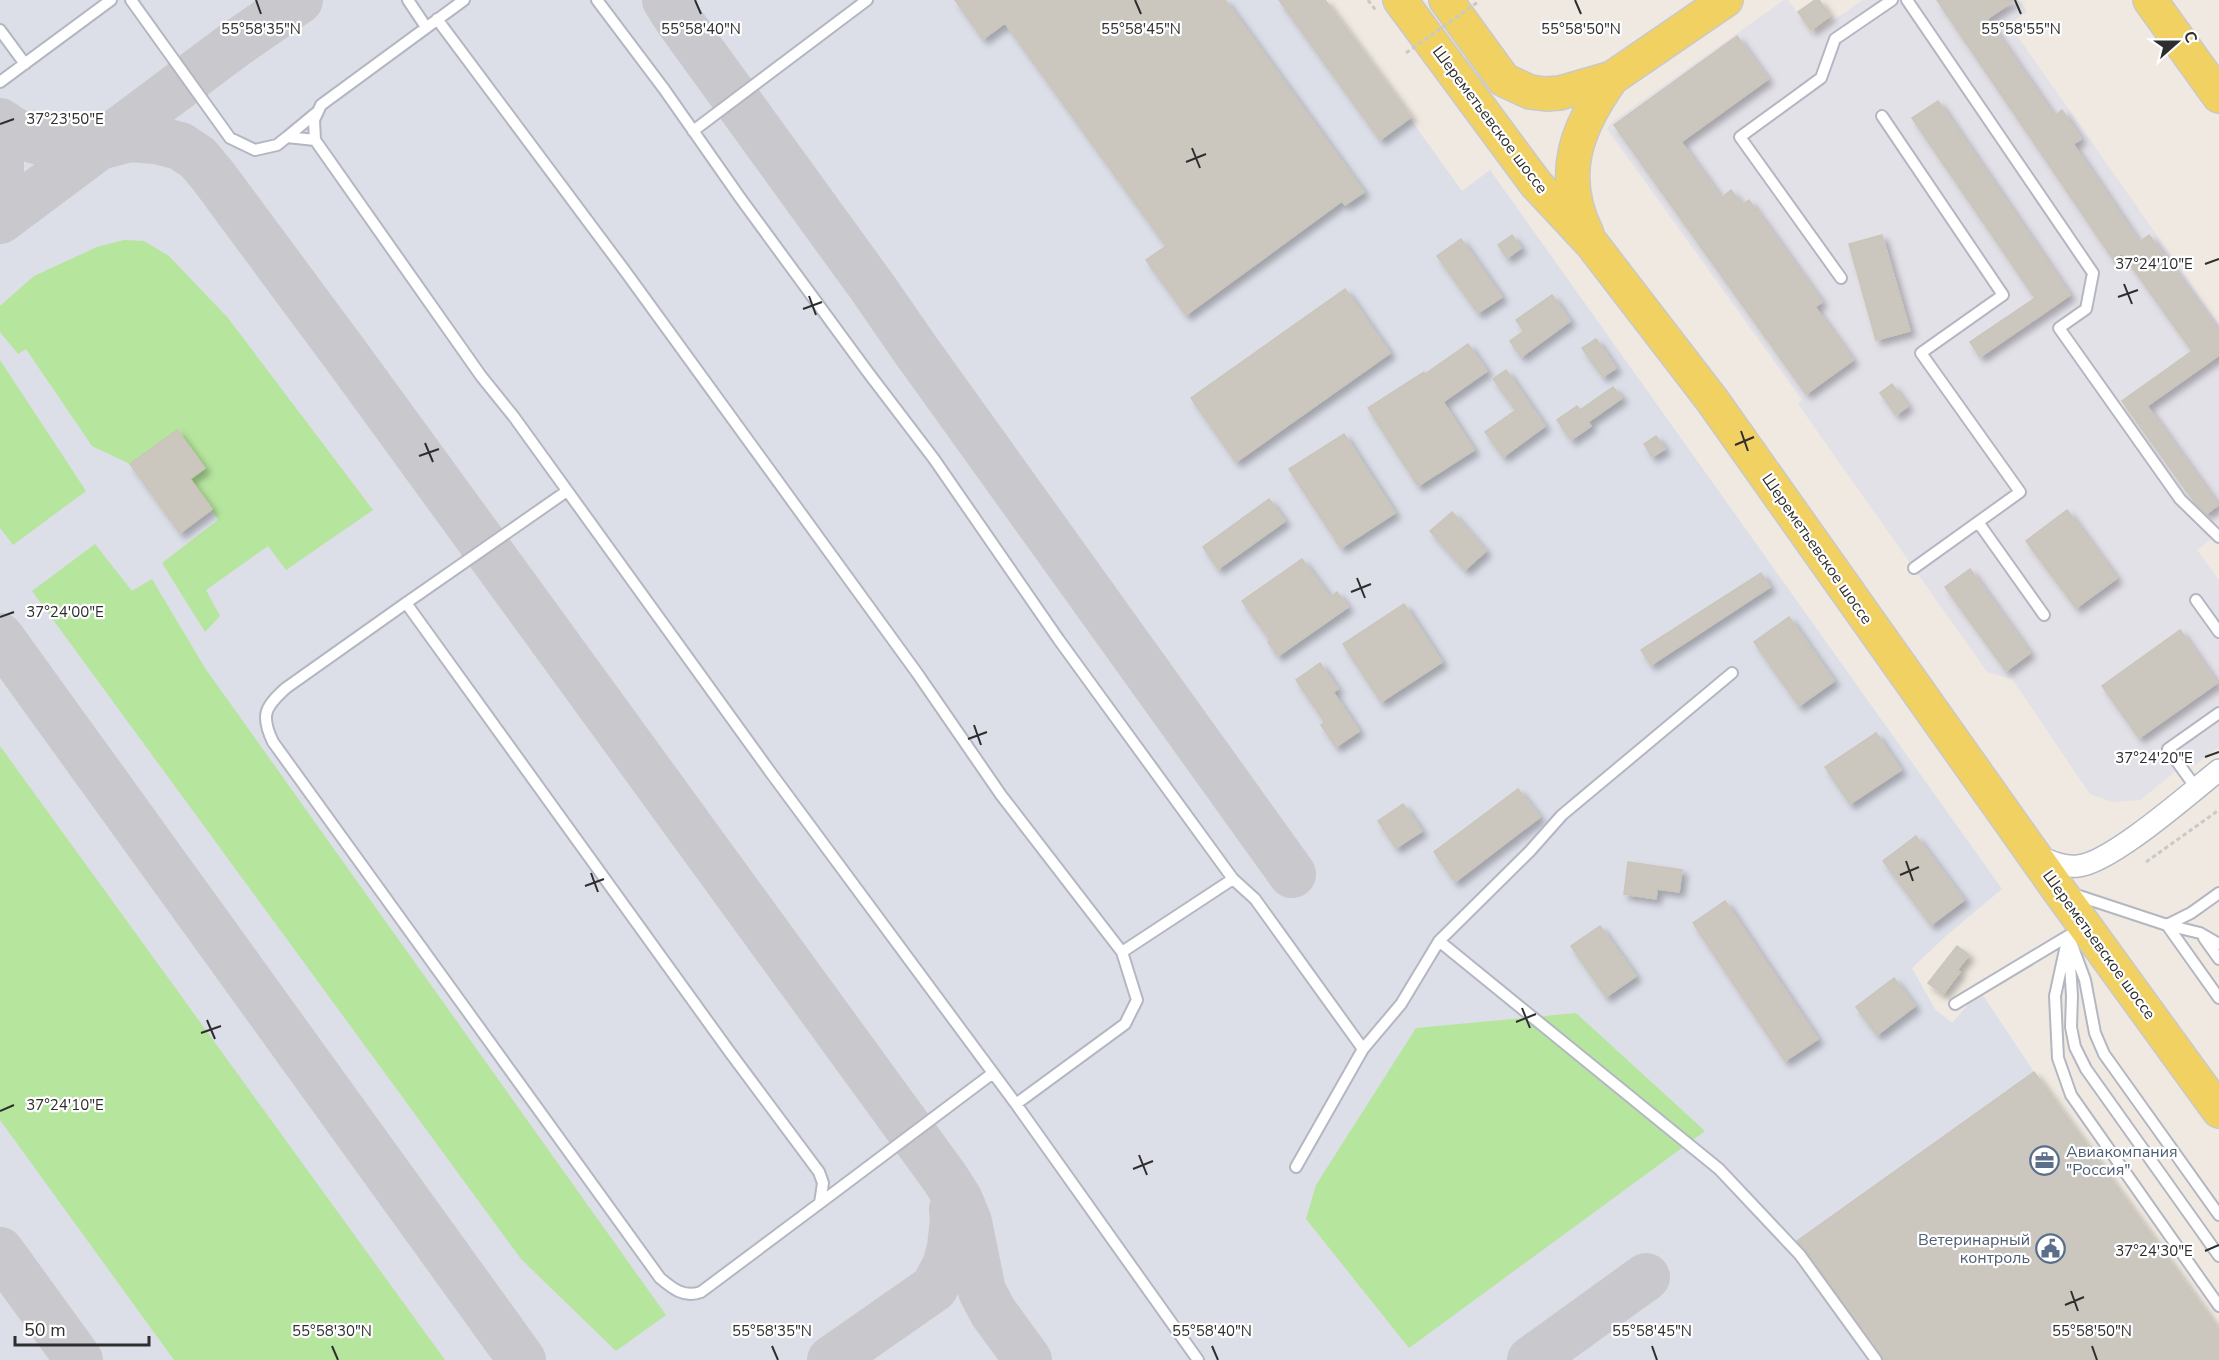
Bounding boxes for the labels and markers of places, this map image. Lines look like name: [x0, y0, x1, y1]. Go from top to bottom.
place label: Авиакомпания "Россия": [2066, 1141, 2178, 1181]
office icon: Авиакомпания "Россия": [2029, 1145, 2061, 1177]
place label: Ветеринарный контроль: [1918, 1229, 2030, 1269]
public building icon: Ветеринарный контроль: [2035, 1233, 2067, 1265]

